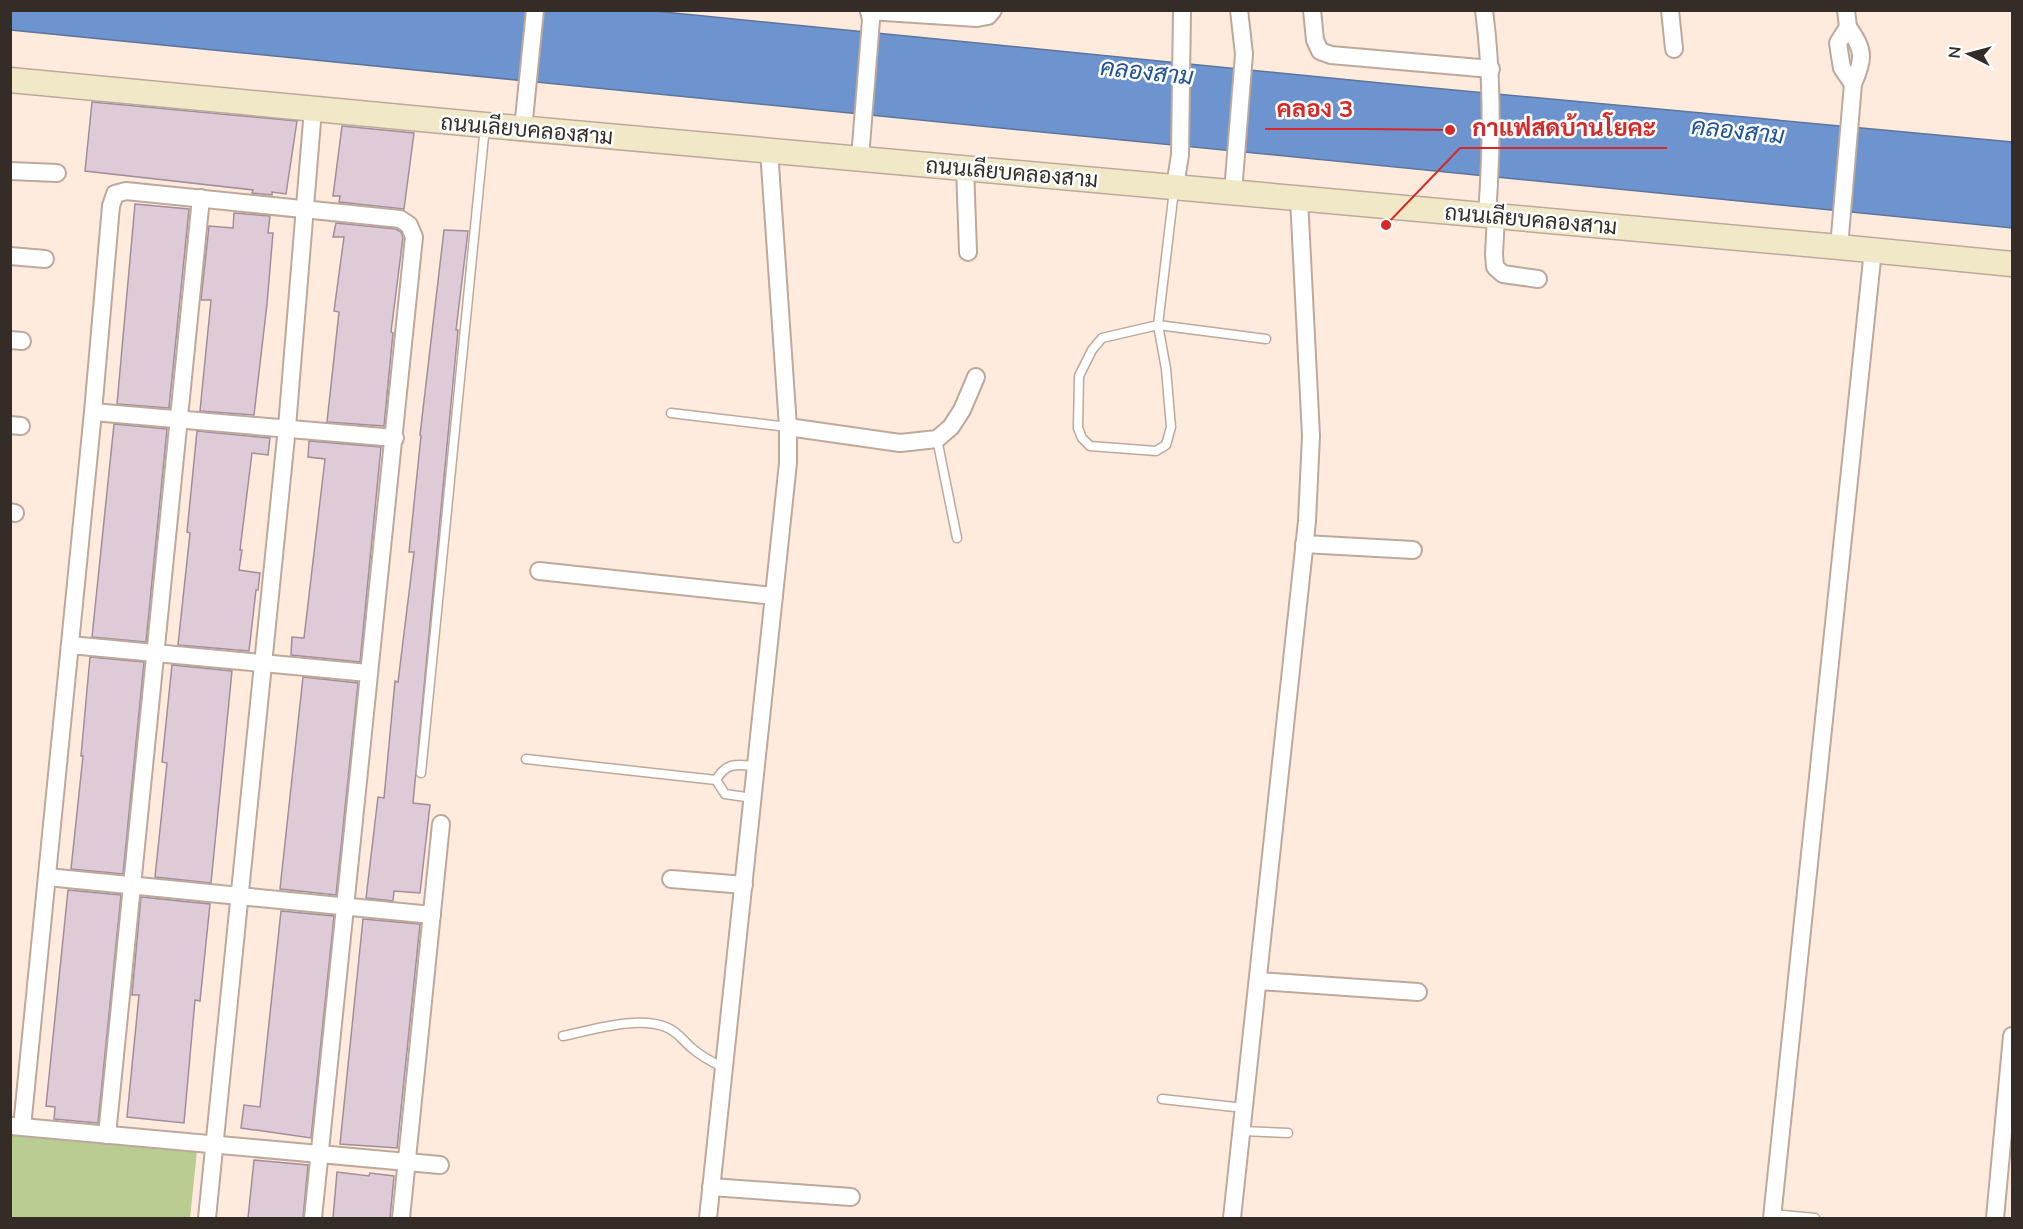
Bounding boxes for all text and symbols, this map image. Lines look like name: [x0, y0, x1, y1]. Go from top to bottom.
north arrow: [1939, 24, 1999, 84]
text: N: [1944, 45, 1965, 59]
water label: คลองสาม: [1099, 51, 1196, 91]
callout: คลอง 3: [1265, 87, 1365, 129]
text: คลอง 3: [1277, 93, 1353, 123]
callout: กาแฟสดบ้านโยคะ: [1460, 106, 1667, 148]
street label: ถนนเลียบคลองสาม: [440, 108, 614, 150]
water label: คลองสาม: [1690, 110, 1787, 150]
text: กาแฟสดบ้านโยคะ: [1472, 112, 1656, 142]
street label: ถนนเลียบคลองสาม: [925, 151, 1099, 193]
street label: ถนนเลียบคลองสาม: [1444, 198, 1618, 240]

